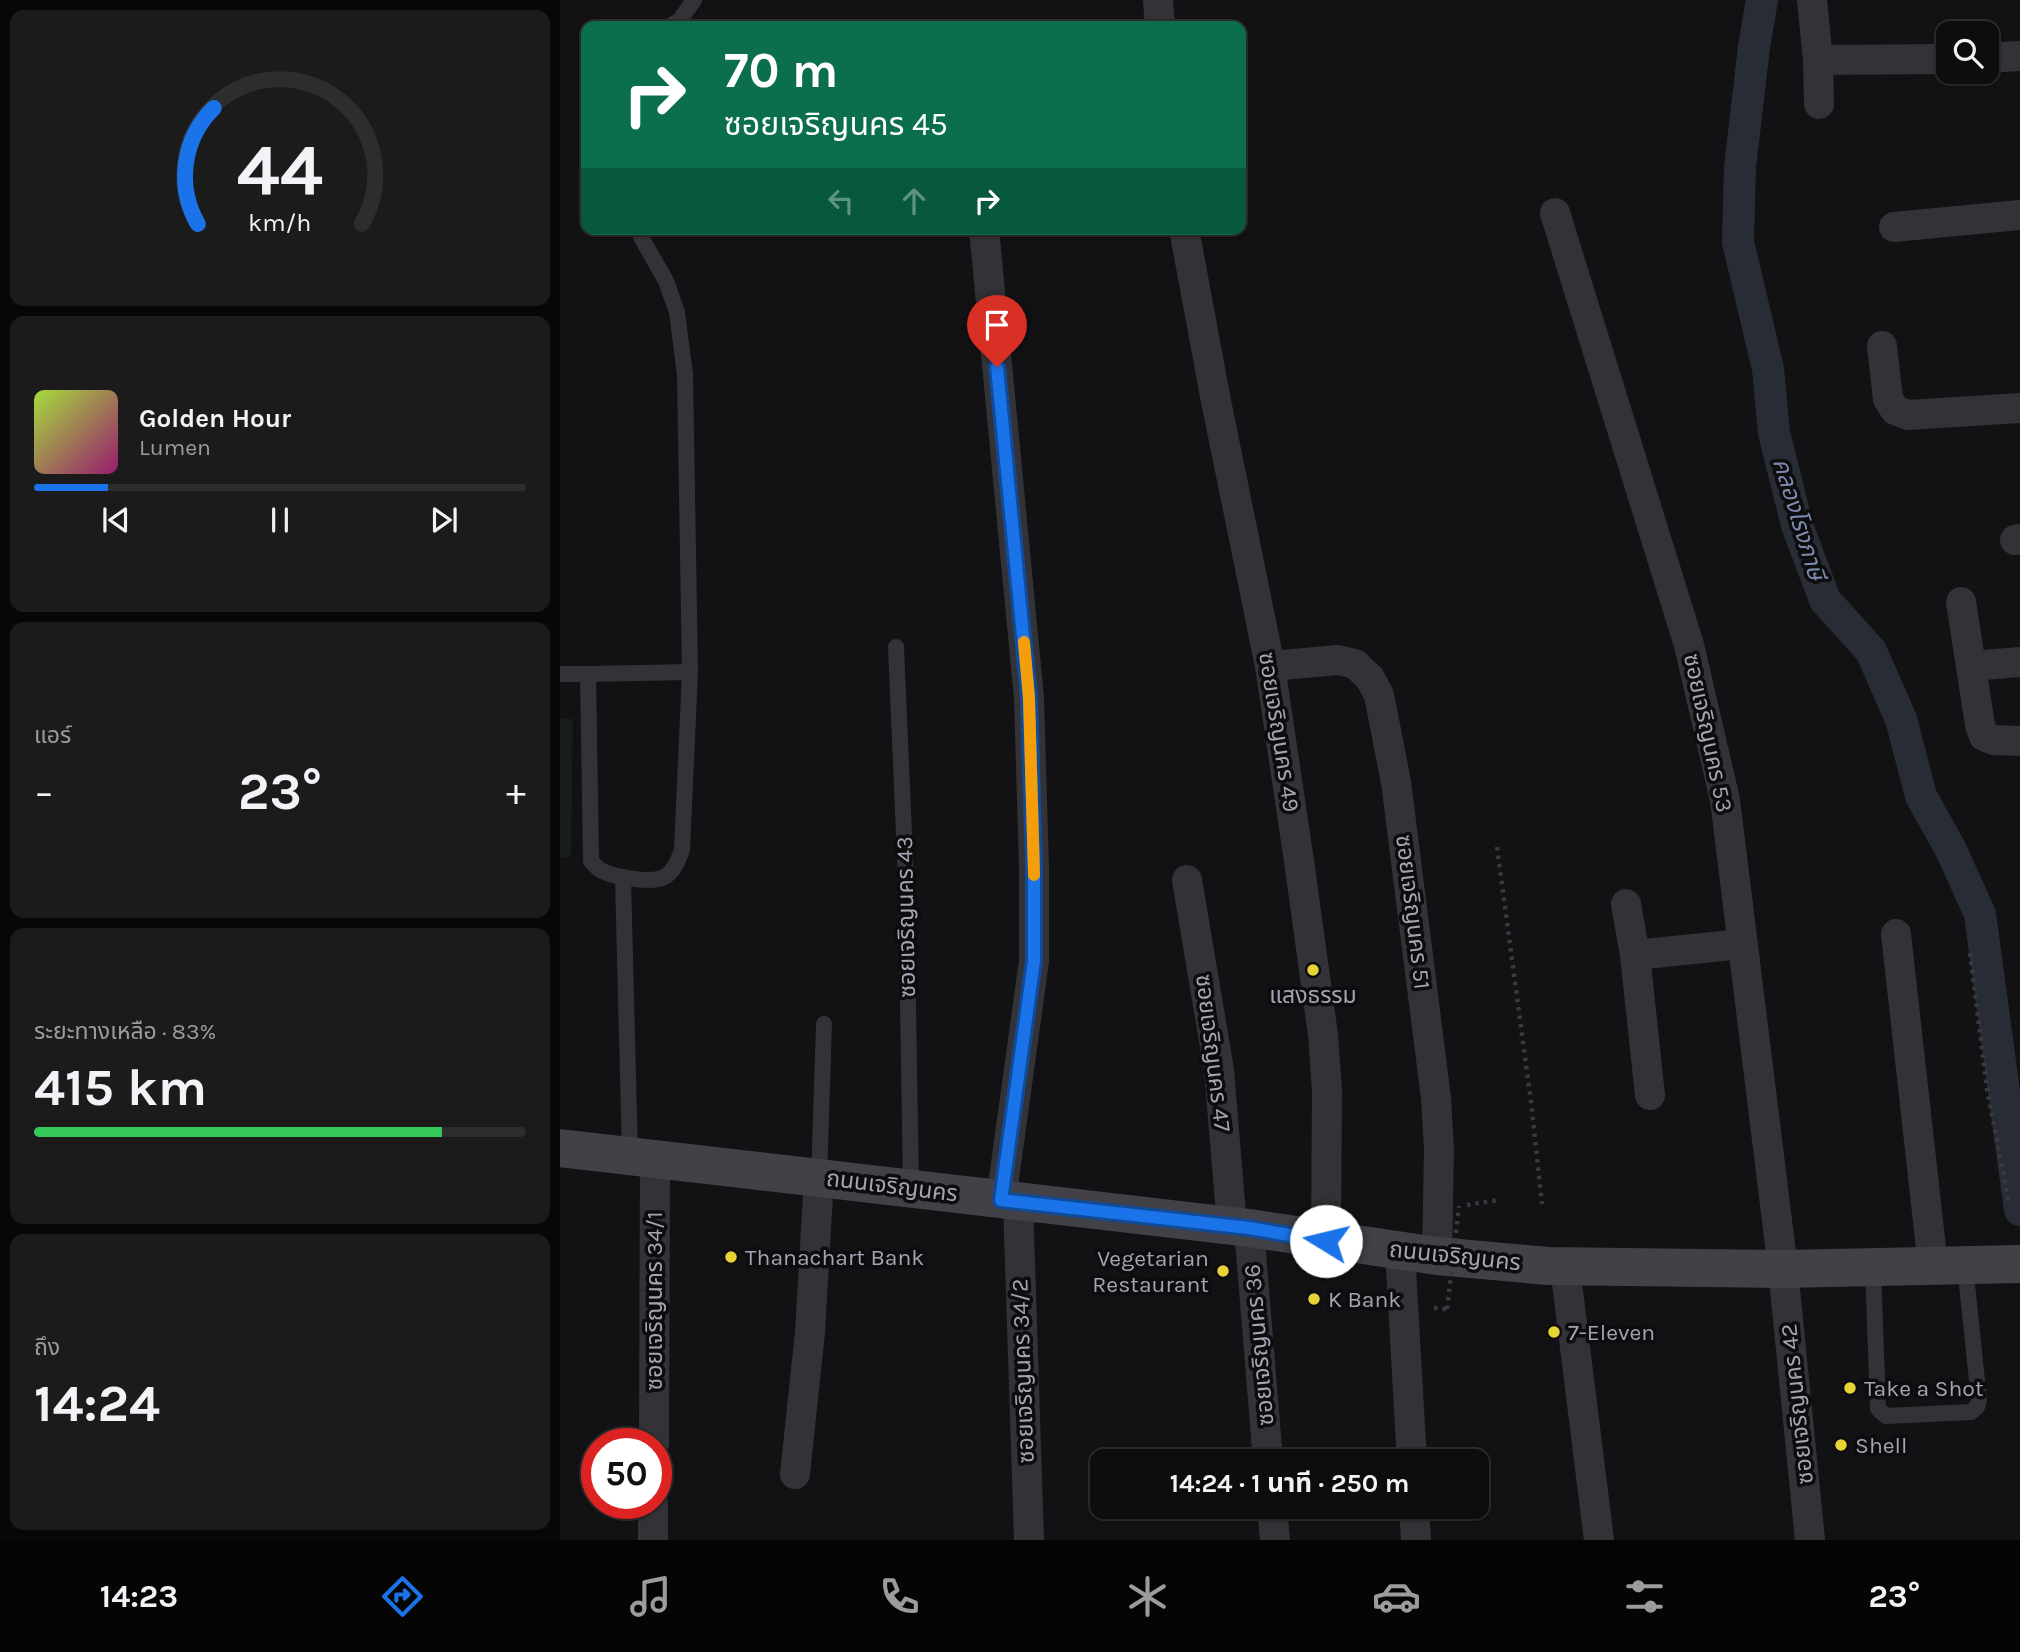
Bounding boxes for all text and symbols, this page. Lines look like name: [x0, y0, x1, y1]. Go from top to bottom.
map controls: [1936, 21, 1999, 84]
button: search: [1936, 21, 1999, 84]
text: 70 m: [724, 42, 838, 99]
icon: right: [609, 49, 700, 140]
text: ซอยเจริญนคร 45: [724, 106, 948, 143]
text: 44: [237, 127, 323, 212]
icon: left: [822, 182, 860, 220]
icon: ahead: [895, 182, 933, 220]
icon: right: [968, 182, 1006, 220]
text: km/h: [248, 208, 312, 237]
pin: [967, 295, 1027, 367]
icon: arrive: [978, 306, 1016, 344]
text: Golden Hour: [139, 403, 291, 434]
text: Lumen: [139, 434, 211, 461]
water label: คลองโรงภาษี: [1767, 454, 1832, 586]
icon: previous: [97, 501, 135, 539]
icon: pause: [261, 501, 299, 539]
icon: next: [425, 501, 463, 539]
street label: ซอยเจริญนคร 49: [1253, 650, 1305, 814]
street label: ซอยเจริญนคร 53: [1678, 651, 1738, 815]
text: แอร์: [34, 722, 71, 749]
text: 23°: [238, 761, 322, 822]
text: −: [34, 770, 54, 815]
text: +: [506, 770, 526, 815]
street label: ซอยเจริญนคร 51: [1390, 833, 1436, 991]
street label: ซอยเจริญนคร 43: [891, 836, 921, 998]
marker: แสงธรรม: [1305, 962, 1321, 978]
street label: ซอยเจริญนคร 47: [1190, 973, 1236, 1134]
place label: แสงธรรม: [1269, 982, 1357, 1009]
text: ระยะทางเหลือ · 83%: [34, 1018, 216, 1045]
text: 415 km: [34, 1057, 207, 1118]
street label: ถนนเจริญนคร: [825, 1165, 959, 1207]
position arrow: [1289, 1204, 1363, 1278]
street label: ซอยเจริญนคร 34/1: [641, 1212, 668, 1391]
street label: ถนนเจริญนคร: [1388, 1236, 1522, 1276]
place label: Thanachart Bank: [745, 1244, 924, 1271]
place label: Vegetarian Restaurant: [1092, 1245, 1209, 1298]
marker: Thanachart Bank: [723, 1249, 739, 1265]
marker: Vegetarian Restaurant: [1215, 1263, 1231, 1279]
street label: ซอยเจริญนคร 36: [1239, 1263, 1279, 1427]
street label: ซอยเจริญนคร 34/2: [1006, 1278, 1040, 1464]
place label: K Bank: [1328, 1286, 1401, 1313]
marker: K Bank: [1306, 1291, 1322, 1307]
place label: 7-Eleven: [1568, 1319, 1655, 1346]
street label: ซอยเจริญนคร 42: [1775, 1322, 1819, 1486]
marker: 7-Eleven: [1546, 1324, 1562, 1340]
text: ถึง: [34, 1334, 60, 1361]
text: 14:24: [34, 1373, 160, 1434]
place label: Take a Shot: [1864, 1375, 1984, 1402]
marker: Take a Shot: [1842, 1380, 1858, 1396]
speed limit sign: 50: [581, 1428, 672, 1519]
place label: Shell: [1855, 1432, 1907, 1459]
marker: Shell: [1833, 1437, 1849, 1453]
text: 14:24 · 1 นาที · 250 m: [1170, 1468, 1409, 1499]
icon: directions: [378, 1572, 427, 1621]
icon: music: [626, 1572, 675, 1621]
icon: phone: [875, 1572, 924, 1621]
icon: climate: [1123, 1572, 1172, 1621]
icon: car: [1372, 1572, 1421, 1621]
icon: filters: [1620, 1572, 1669, 1621]
text: 14:23: [100, 1578, 178, 1615]
text: 23°: [1868, 1578, 1920, 1615]

